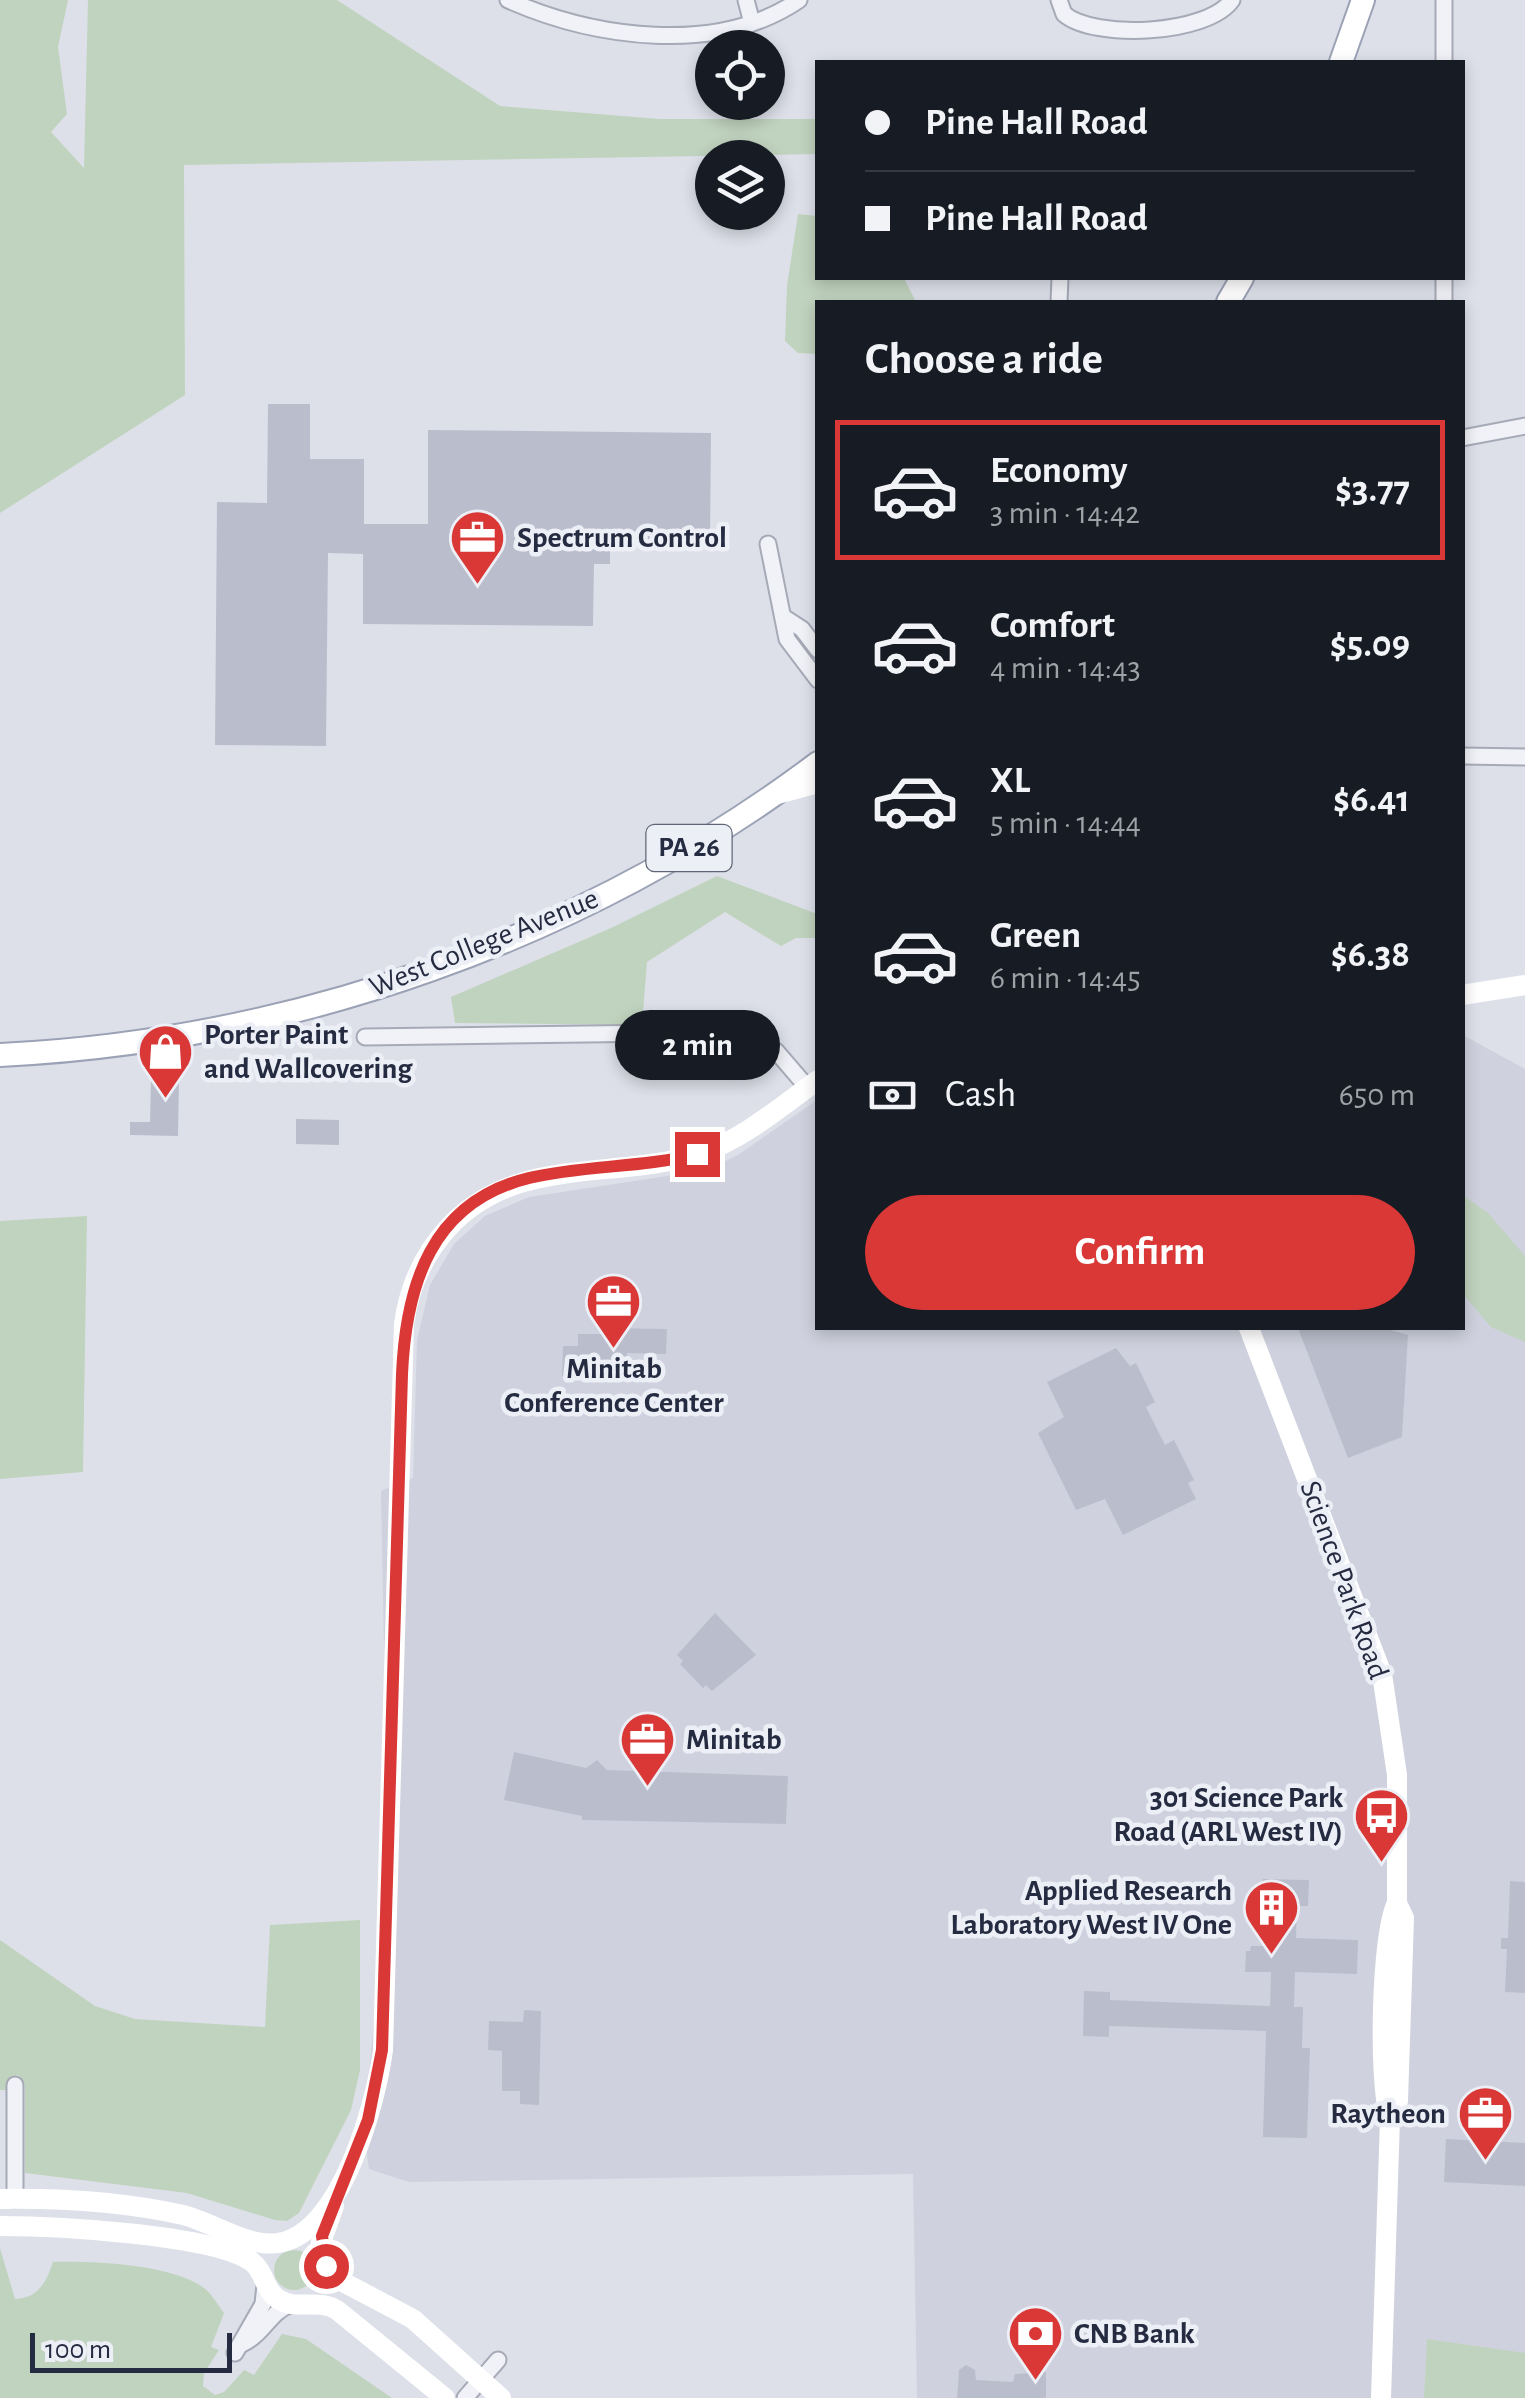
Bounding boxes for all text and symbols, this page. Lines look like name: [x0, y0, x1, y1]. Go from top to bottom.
map controls: [695, 30, 785, 230]
button: locate: [695, 30, 785, 120]
text: Pine Hall Road: [925, 104, 1148, 142]
button: layers: [695, 140, 785, 230]
text: Pine Hall Road: [925, 200, 1148, 238]
text: Choose a ride: [865, 337, 1103, 382]
icon: car: [870, 445, 960, 535]
text: Economy: [990, 452, 1128, 490]
text: $3.77: [1335, 471, 1410, 509]
text: 3 min · 14:42: [990, 497, 1140, 529]
office icon: Spectrum Control: [448, 508, 508, 587]
place label: Spectrum Control: [517, 523, 727, 553]
icon: car: [870, 600, 960, 690]
text: Comfort: [990, 607, 1115, 645]
text: $5.09: [1330, 626, 1410, 664]
text: 4 min · 14:43: [990, 652, 1141, 684]
icon: car: [870, 755, 960, 845]
text: XL: [990, 762, 1030, 800]
text: $6.41: [1333, 781, 1410, 819]
text: 5 min · 14:44: [990, 807, 1141, 839]
road number: PA 26: [646, 825, 732, 871]
street label: West College Avenue: [365, 883, 603, 1003]
icon: car: [870, 910, 960, 1000]
text: Green: [990, 917, 1081, 955]
text: $6.38: [1331, 936, 1410, 974]
text: 6 min · 14:45: [990, 962, 1141, 994]
callout: 2 min: [614, 1009, 780, 1079]
place label: Porter Paint and Wallcovering: [204, 1020, 413, 1084]
shop icon: Porter Paint and Wallcovering: [135, 1022, 195, 1101]
text: 2 min: [662, 1029, 733, 1061]
icon: cash: [865, 1068, 920, 1123]
text: Cash: [945, 1076, 1016, 1114]
text: 650 m: [1339, 1079, 1415, 1111]
route end: [675, 1132, 720, 1177]
button: Confirm: [865, 1195, 1415, 1310]
office icon: Minitab Conference Center: [584, 1271, 644, 1350]
place label: Minitab Conference Center: [504, 1354, 724, 1418]
street label: Science Park Road: [1294, 1477, 1394, 1683]
office icon: Minitab: [617, 1710, 677, 1789]
place label: Minitab: [686, 1725, 782, 1755]
place label: 301 Science Park Road (ARL West IV): [1113, 1783, 1343, 1847]
bus stop icon: 301 Science Park Road (ARL West IV): [1352, 1785, 1412, 1864]
place label: Applied Research Laboratory West IV One: [951, 1876, 1232, 1940]
building icon: Applied Research Laboratory West IV One: [1241, 1878, 1301, 1957]
office icon: Raytheon: [1455, 2084, 1515, 2163]
place label: Raytheon: [1330, 2099, 1446, 2129]
route start: [304, 2244, 349, 2289]
bank icon: CNB Bank: [1005, 2304, 1065, 2383]
place label: CNB Bank: [1074, 2319, 1195, 2349]
scale bar: [30, 2328, 232, 2372]
text: 100 m: [45, 2336, 111, 2364]

